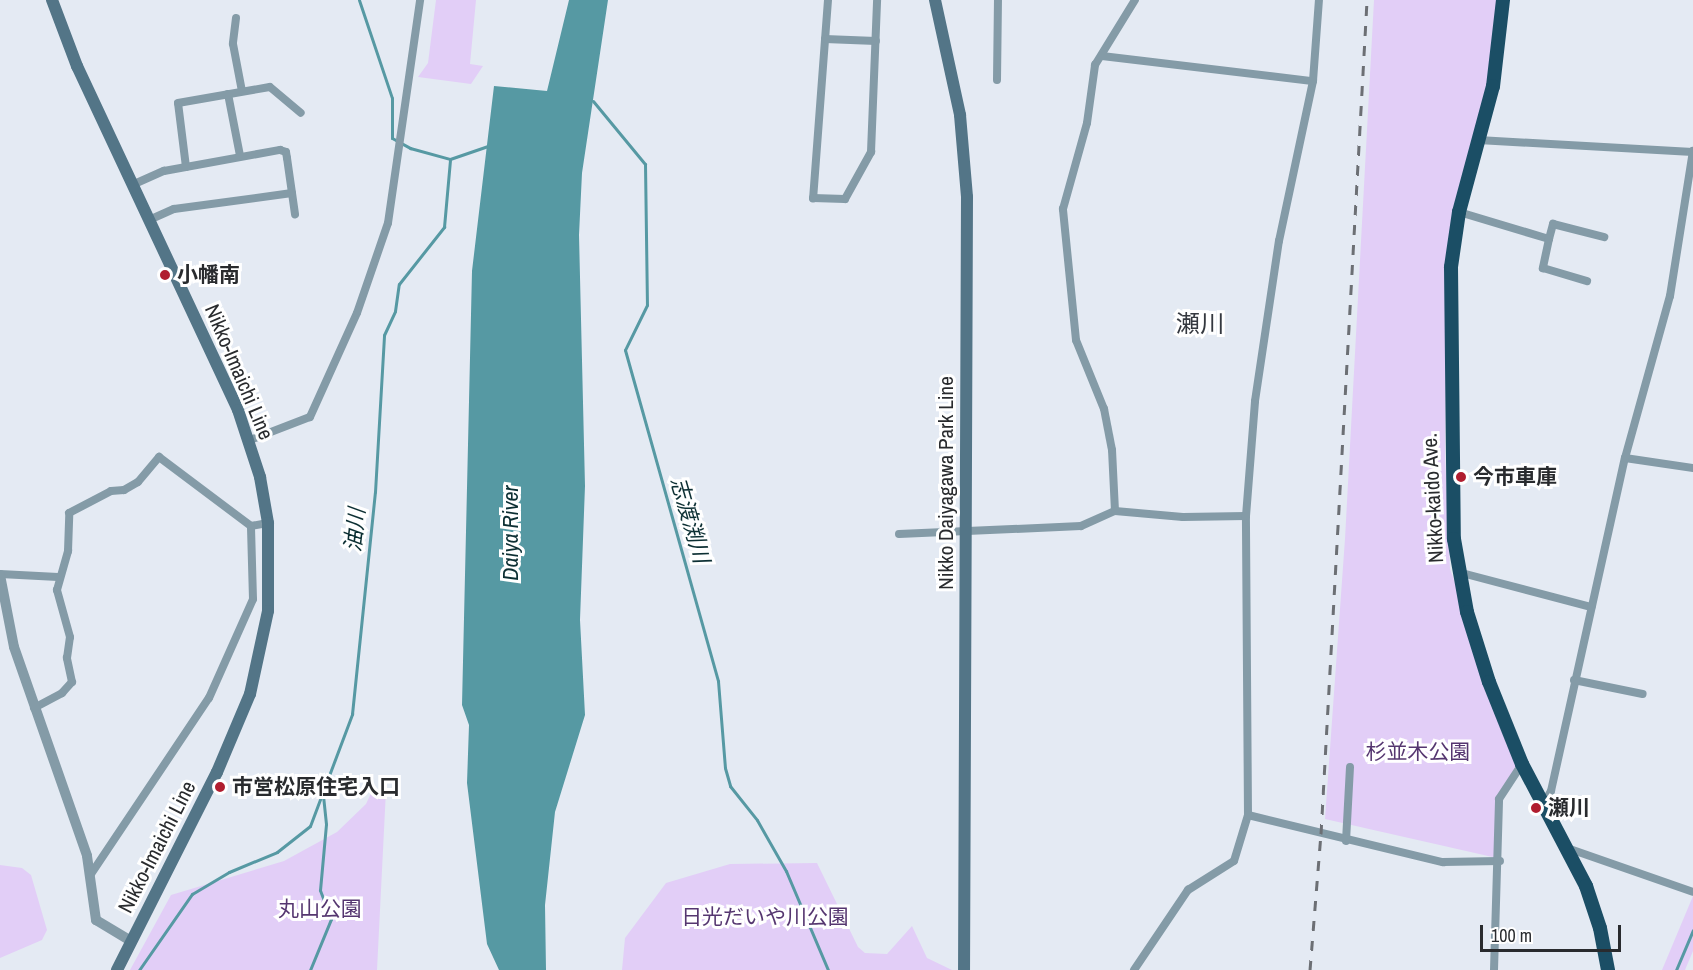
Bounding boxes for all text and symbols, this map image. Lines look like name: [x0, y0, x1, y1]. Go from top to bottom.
place label: 小幡南: [177, 262, 240, 288]
marker: 小幡南: [158, 268, 172, 282]
street label: Nikko-Imaichi Line: [199, 301, 279, 443]
district label: 瀬川: [1176, 310, 1224, 338]
street label: Nikko Daiyagawa Park Line: [933, 376, 959, 590]
street label: Nikko-kaido Ave.: [1417, 432, 1449, 564]
place label: 今市車庫: [1473, 464, 1557, 490]
marker: 今市車庫: [1454, 470, 1468, 484]
water label: 志渡渕川: [665, 474, 715, 566]
water label: Daiya River: [498, 485, 524, 581]
water label: 油川: [340, 507, 370, 553]
park label: 杉並木公園: [1366, 739, 1470, 765]
place label: 市営松原住宅入口: [232, 774, 400, 800]
street label: Nikko-Imaichi Line: [113, 777, 201, 917]
marker: 市営松原住宅入口: [213, 780, 227, 794]
place label: 瀬川: [1548, 795, 1590, 821]
marker: 瀬川: [1529, 801, 1543, 815]
park label: 丸山公園: [278, 896, 362, 922]
park label: 日光だいや川公園: [681, 904, 849, 930]
scale bar: [1483, 913, 1624, 951]
text: 100 m: [1491, 923, 1532, 948]

